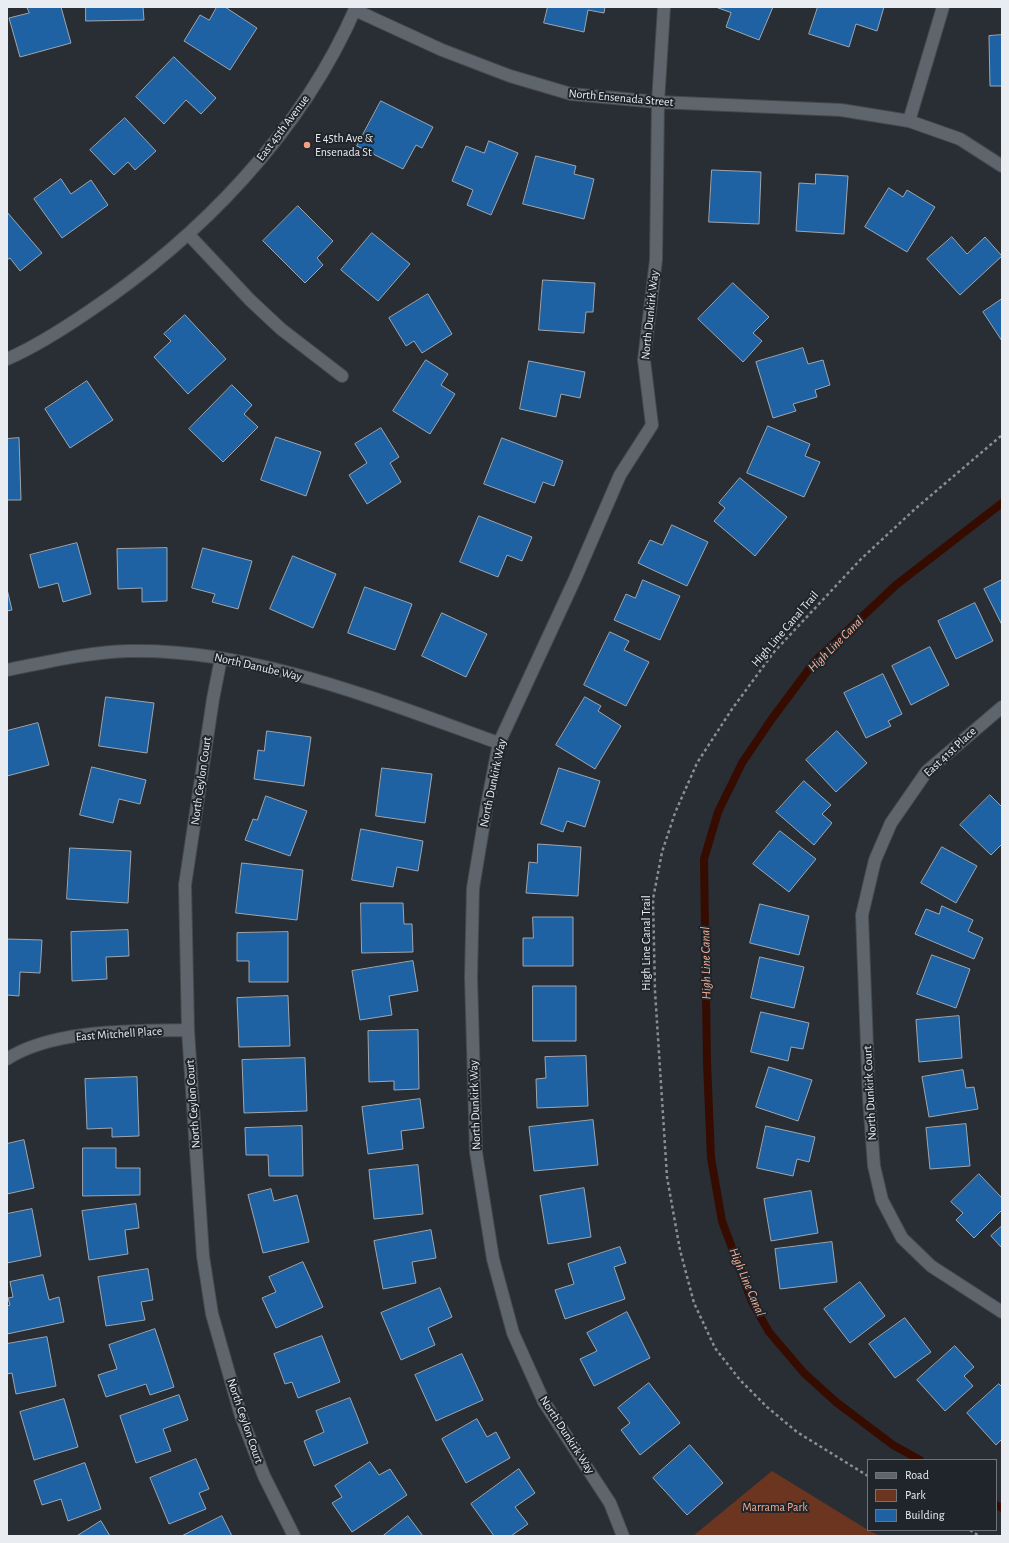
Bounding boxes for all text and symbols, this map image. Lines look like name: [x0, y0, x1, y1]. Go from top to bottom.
street label: North Ensenada Street: [568, 86, 674, 110]
street label: East 45th Avenue: [253, 92, 313, 164]
place label: E 45th Ave & Ensenada St: [315, 131, 373, 159]
marker: E 45th Ave & Ensenada St: [302, 140, 312, 150]
street label: North Dunkirk Way: [638, 270, 662, 360]
street label: High Line Canal Trail: [748, 588, 822, 670]
water label: High Line Canal: [805, 613, 867, 675]
street label: North Danube Way: [213, 650, 303, 684]
street label: East 41st Place: [921, 724, 979, 780]
street label: North Ceylon Court: [188, 736, 214, 826]
street label: North Dunkirk Way: [477, 738, 509, 828]
street label: High Line Canal Trail: [639, 895, 653, 991]
water label: High Line Canal: [698, 926, 714, 1000]
street label: East Mitchell Place: [75, 1024, 163, 1044]
street label: North Dunkirk Court: [860, 1045, 880, 1141]
street label: North Ceylon Court: [183, 1059, 203, 1149]
street label: North Dunkirk Way: [466, 1060, 484, 1150]
water label: High Line Canal: [726, 1245, 768, 1319]
street label: North Ceylon Court: [224, 1377, 266, 1465]
street label: North Dunkirk Way: [536, 1393, 598, 1477]
legend: [867, 1459, 997, 1531]
text: Road: [905, 1469, 929, 1481]
text: Park: [905, 1489, 926, 1501]
park label: Marrama Park: [742, 1500, 808, 1514]
text: Building: [905, 1509, 945, 1521]

